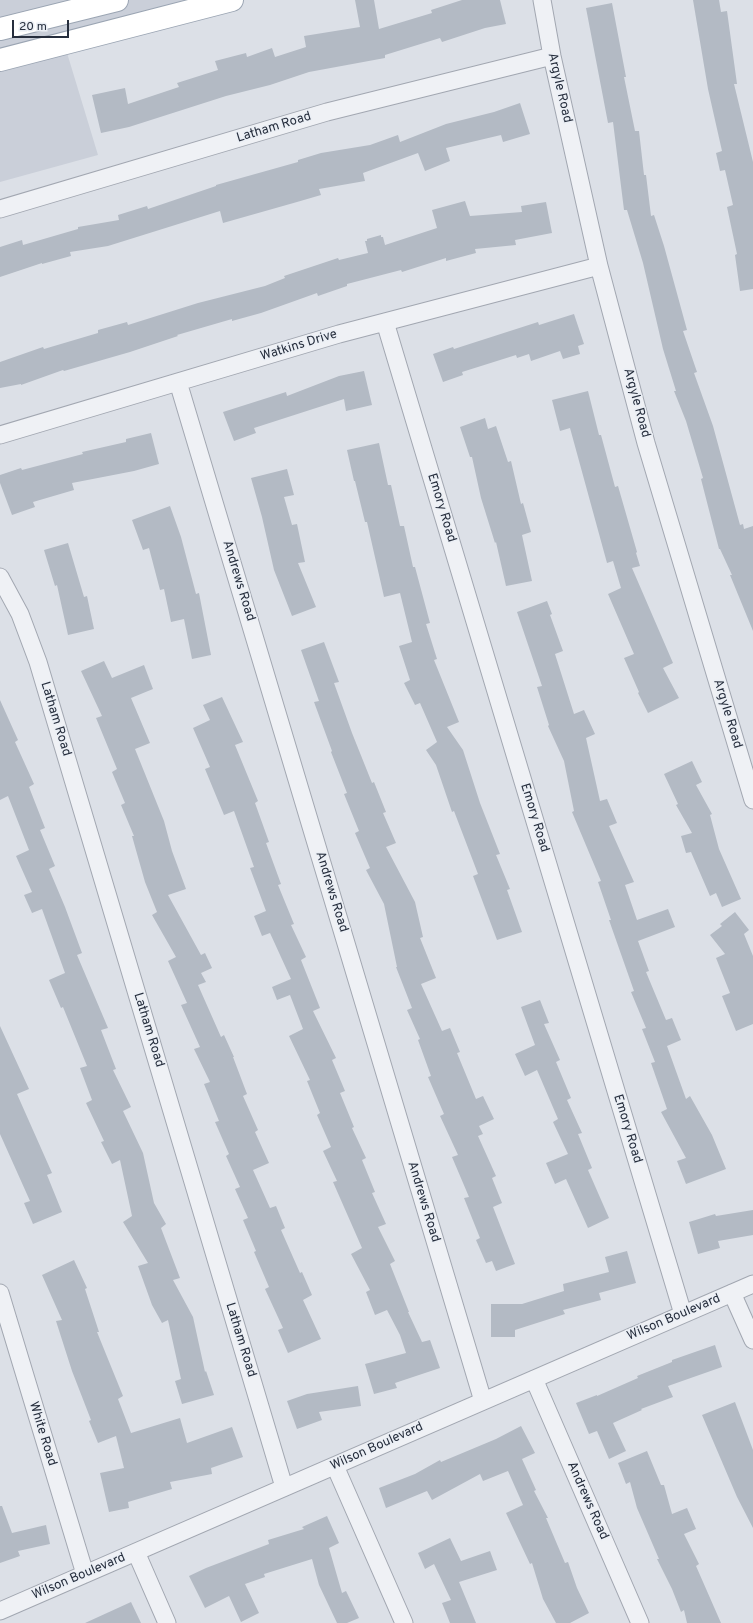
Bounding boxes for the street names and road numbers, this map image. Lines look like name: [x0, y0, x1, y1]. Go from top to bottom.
street label: Argyle Road: [543, 51, 575, 125]
street label: Latham Road: [235, 109, 313, 147]
street label: Watkins Drive: [259, 327, 339, 365]
street label: Argyle Road: [619, 366, 653, 440]
street label: Emory Road: [423, 472, 459, 544]
street label: Andrews Road: [218, 539, 258, 623]
street label: Argyle Road: [709, 678, 745, 750]
street label: Latham Road: [36, 680, 74, 758]
street label: Emory Road: [516, 782, 552, 854]
street label: Andrews Road: [311, 850, 351, 934]
street label: Latham Road: [129, 991, 167, 1069]
street label: Emory Road: [609, 1093, 645, 1165]
street label: Andrews Road: [403, 1160, 443, 1244]
street label: Wilson Boulevard: [625, 1291, 723, 1345]
street label: Latham Road: [221, 1301, 259, 1379]
street label: White Road: [25, 1400, 59, 1468]
street label: Wilson Boulevard: [328, 1420, 426, 1474]
street label: Andrews Road: [563, 1460, 611, 1542]
street label: Wilson Boulevard: [30, 1550, 128, 1604]

